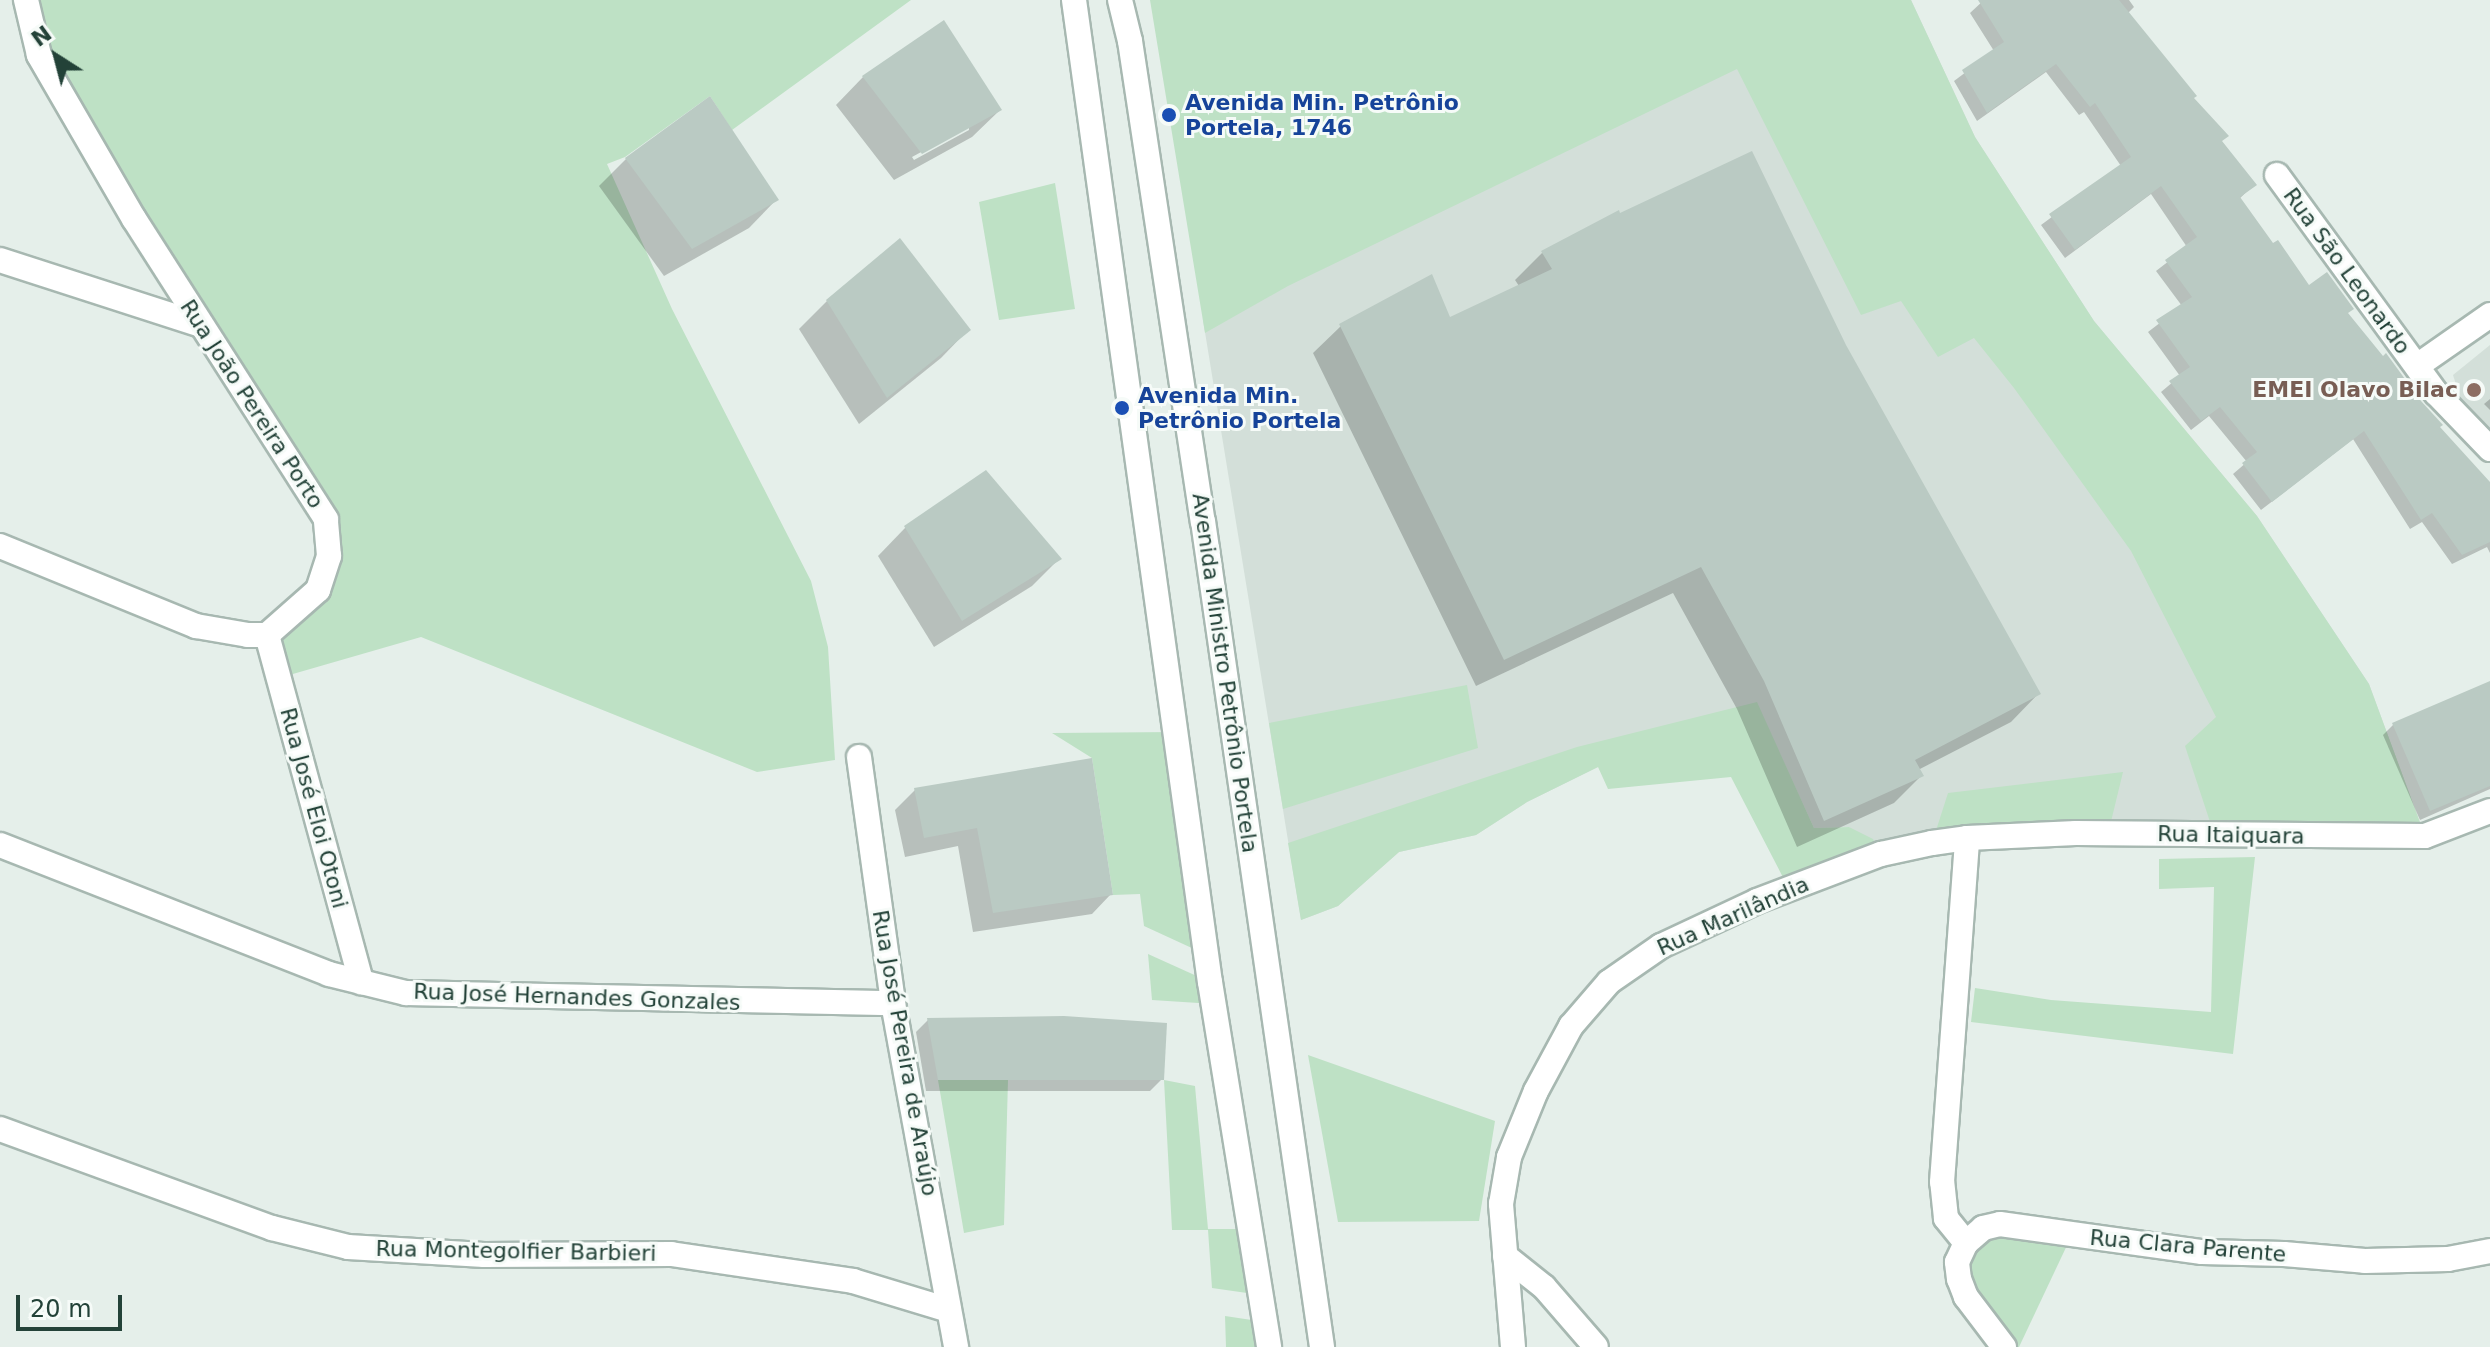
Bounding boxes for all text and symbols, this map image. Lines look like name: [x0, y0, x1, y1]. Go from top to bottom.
north arrow: [16, 16, 96, 96]
text: N: [27, 21, 56, 52]
place label: Avenida Min. Petrônio Portela, 1746: [1185, 89, 1459, 140]
marker: Avenida Min. Petrônio Portela, 1746: [1160, 106, 1178, 124]
street label: Rua São Leonardo: [2278, 183, 2416, 359]
street label: Rua João Pereira Porto: [175, 295, 329, 513]
place label: EMEI Olavo Bilac: [2252, 377, 2458, 403]
marker: EMEI Olavo Bilac: [2465, 381, 2483, 399]
place label: Avenida Min. Petrônio Portela: [1138, 382, 1341, 434]
marker: Avenida Min. Petrônio Portela: [1113, 399, 1131, 417]
street label: Avenida Ministro Petrônio Portela: [1187, 491, 1263, 855]
street label: Rua José Eloi Otoni: [275, 705, 353, 911]
street label: Rua Itaiquara: [2157, 821, 2305, 849]
street label: Rua Marilândia: [1653, 871, 1813, 961]
street label: Rua José Pereira de Araújo: [867, 908, 943, 1198]
street label: Rua José Hernandes Gonzales: [413, 978, 741, 1016]
street label: Rua Clara Parente: [2089, 1224, 2287, 1268]
street label: Rua Montegolfier Barbieri: [375, 1235, 657, 1267]
scale bar: [20, 1279, 126, 1329]
text: 20 m: [30, 1295, 92, 1323]

